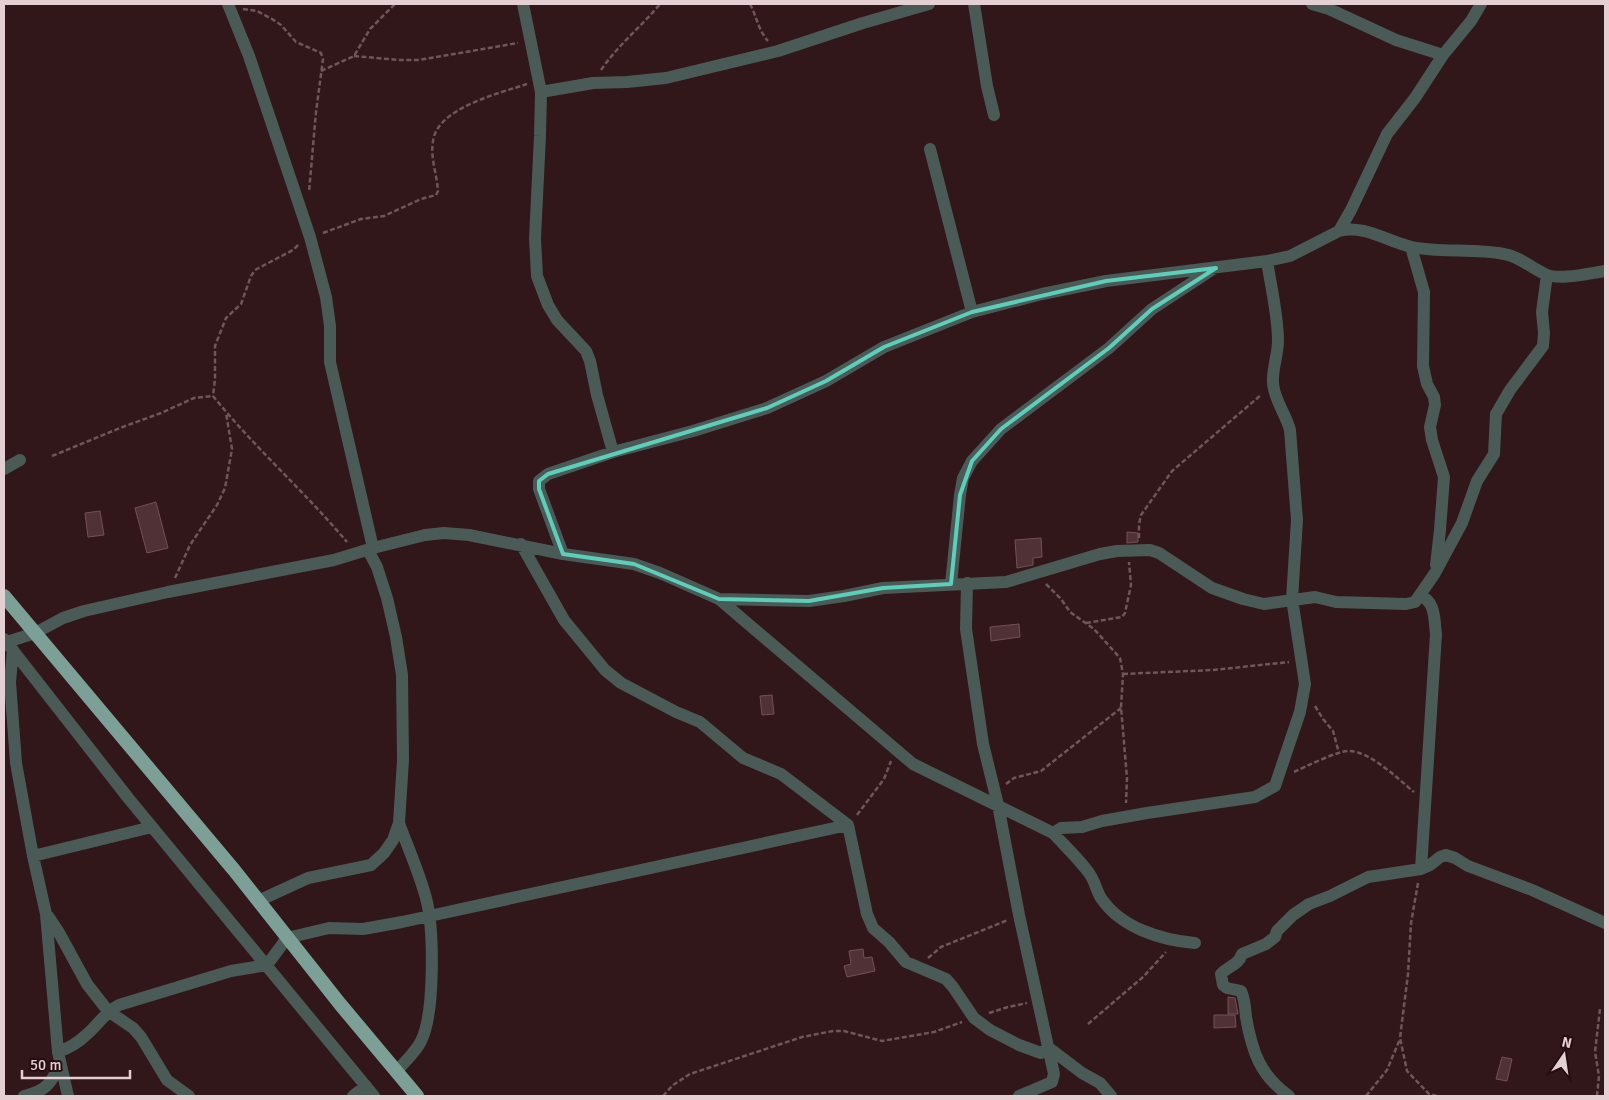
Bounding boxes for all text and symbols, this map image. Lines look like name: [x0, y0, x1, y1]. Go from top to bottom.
north arrow: [1539, 1030, 1589, 1080]
text: N: [1560, 1033, 1573, 1052]
scale bar: [22, 1048, 130, 1080]
text: 50 m: [30, 1056, 61, 1074]

